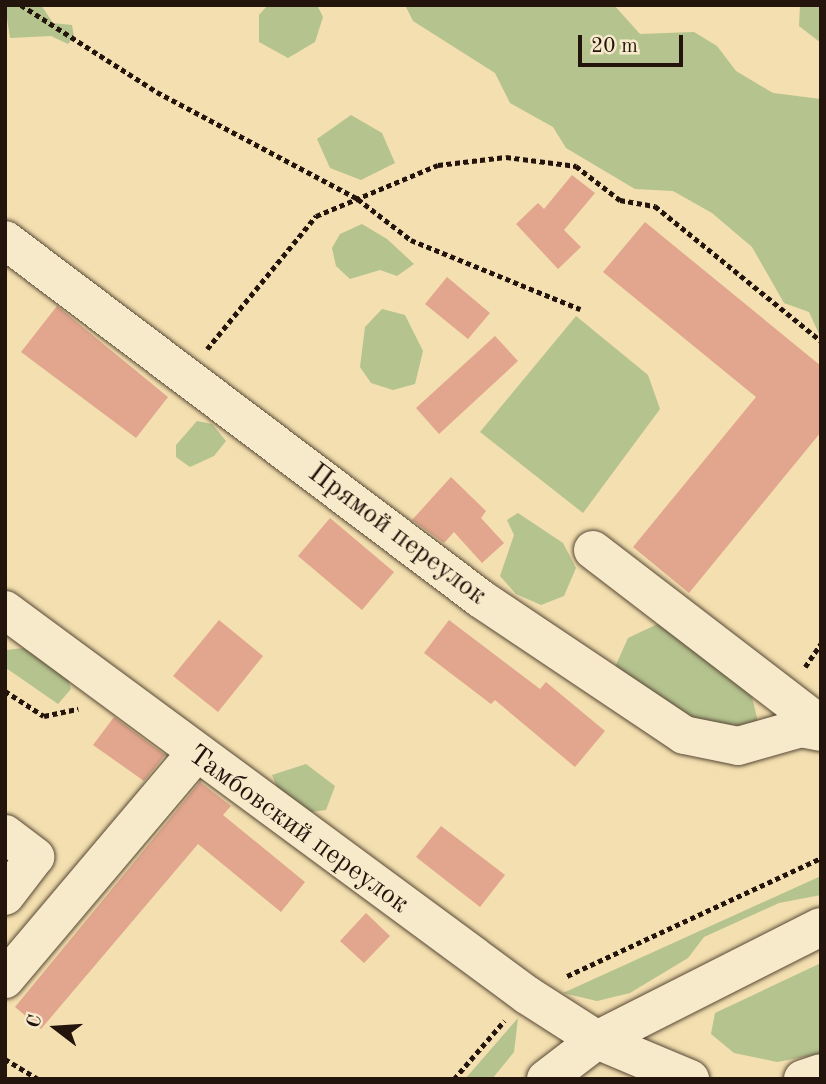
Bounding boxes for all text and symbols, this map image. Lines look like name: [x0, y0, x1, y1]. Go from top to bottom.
scale bar: [581, 21, 686, 65]
text: 20 m: [591, 36, 638, 57]
street label: Прямой переулок: [301, 457, 493, 613]
street label: Тамбовский переулок: [181, 739, 415, 921]
north arrow: [21, 993, 91, 1063]
text: С: [25, 1013, 46, 1030]

